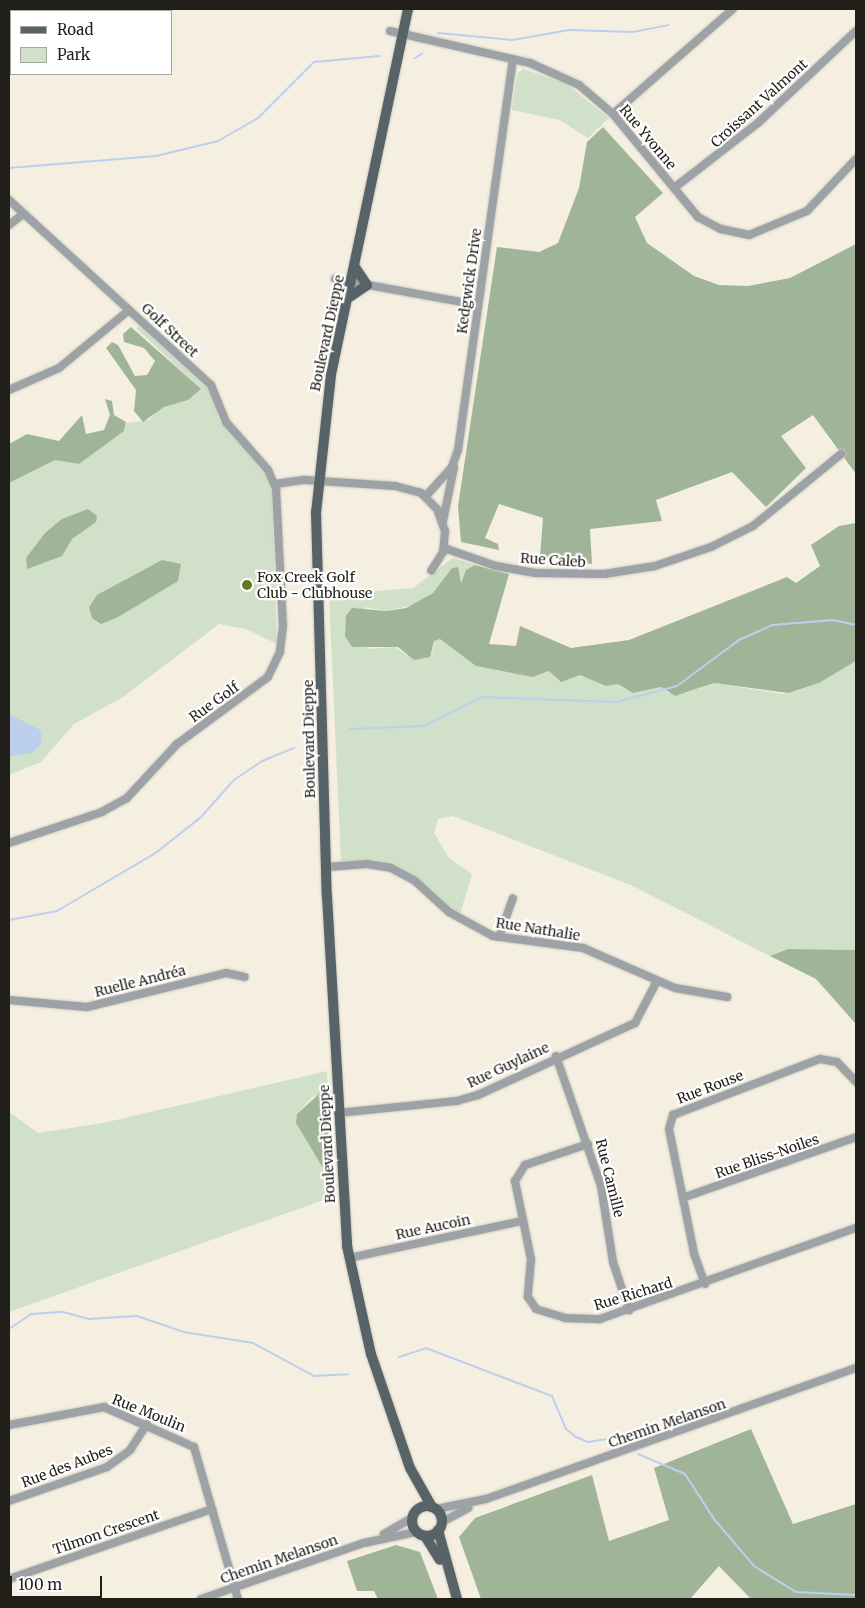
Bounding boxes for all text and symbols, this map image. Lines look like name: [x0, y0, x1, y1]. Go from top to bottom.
legend: [10, 10, 172, 75]
text: Road: [57, 20, 93, 39]
text: Park: [57, 45, 90, 64]
street label: Croissant Valmont: [707, 55, 811, 151]
street label: Rue Yvonne: [616, 101, 680, 173]
street label: Kedgwick Drive: [453, 227, 485, 335]
street label: Boulevard Dieppe: [306, 273, 348, 393]
street label: Golf Street: [138, 299, 202, 361]
street label: Rue Caleb: [520, 549, 586, 571]
place label: Fox Creek Golf Club - Clubhouse: [257, 569, 372, 602]
marker: Fox Creek Golf Club - Clubhouse: [241, 579, 253, 591]
street label: Rue Golf: [186, 678, 242, 726]
street label: Boulevard Dieppe: [300, 680, 318, 798]
street label: Rue Nathalie: [495, 914, 581, 944]
street label: Ruelle Andréa: [93, 962, 187, 1000]
street label: Rue Guylaine: [464, 1039, 552, 1091]
street label: Rue Rouse: [674, 1067, 746, 1107]
street label: Boulevard Dieppe: [316, 1084, 338, 1204]
street label: Rue Bliss-Noiles: [713, 1130, 821, 1182]
street label: Rue Camille: [592, 1137, 628, 1219]
street label: Rue Aucoin: [394, 1211, 472, 1243]
street label: Rue Richard: [592, 1274, 674, 1314]
street label: Rue Moulin: [110, 1391, 188, 1435]
street label: Chemin Melanson: [606, 1395, 728, 1451]
street label: Rue des Aubes: [19, 1441, 115, 1491]
street label: Tilmon Crescent: [51, 1506, 161, 1558]
street label: Chemin Melanson: [218, 1531, 340, 1587]
scale bar: [12, 1566, 105, 1598]
text: 100 m: [18, 1575, 62, 1594]

